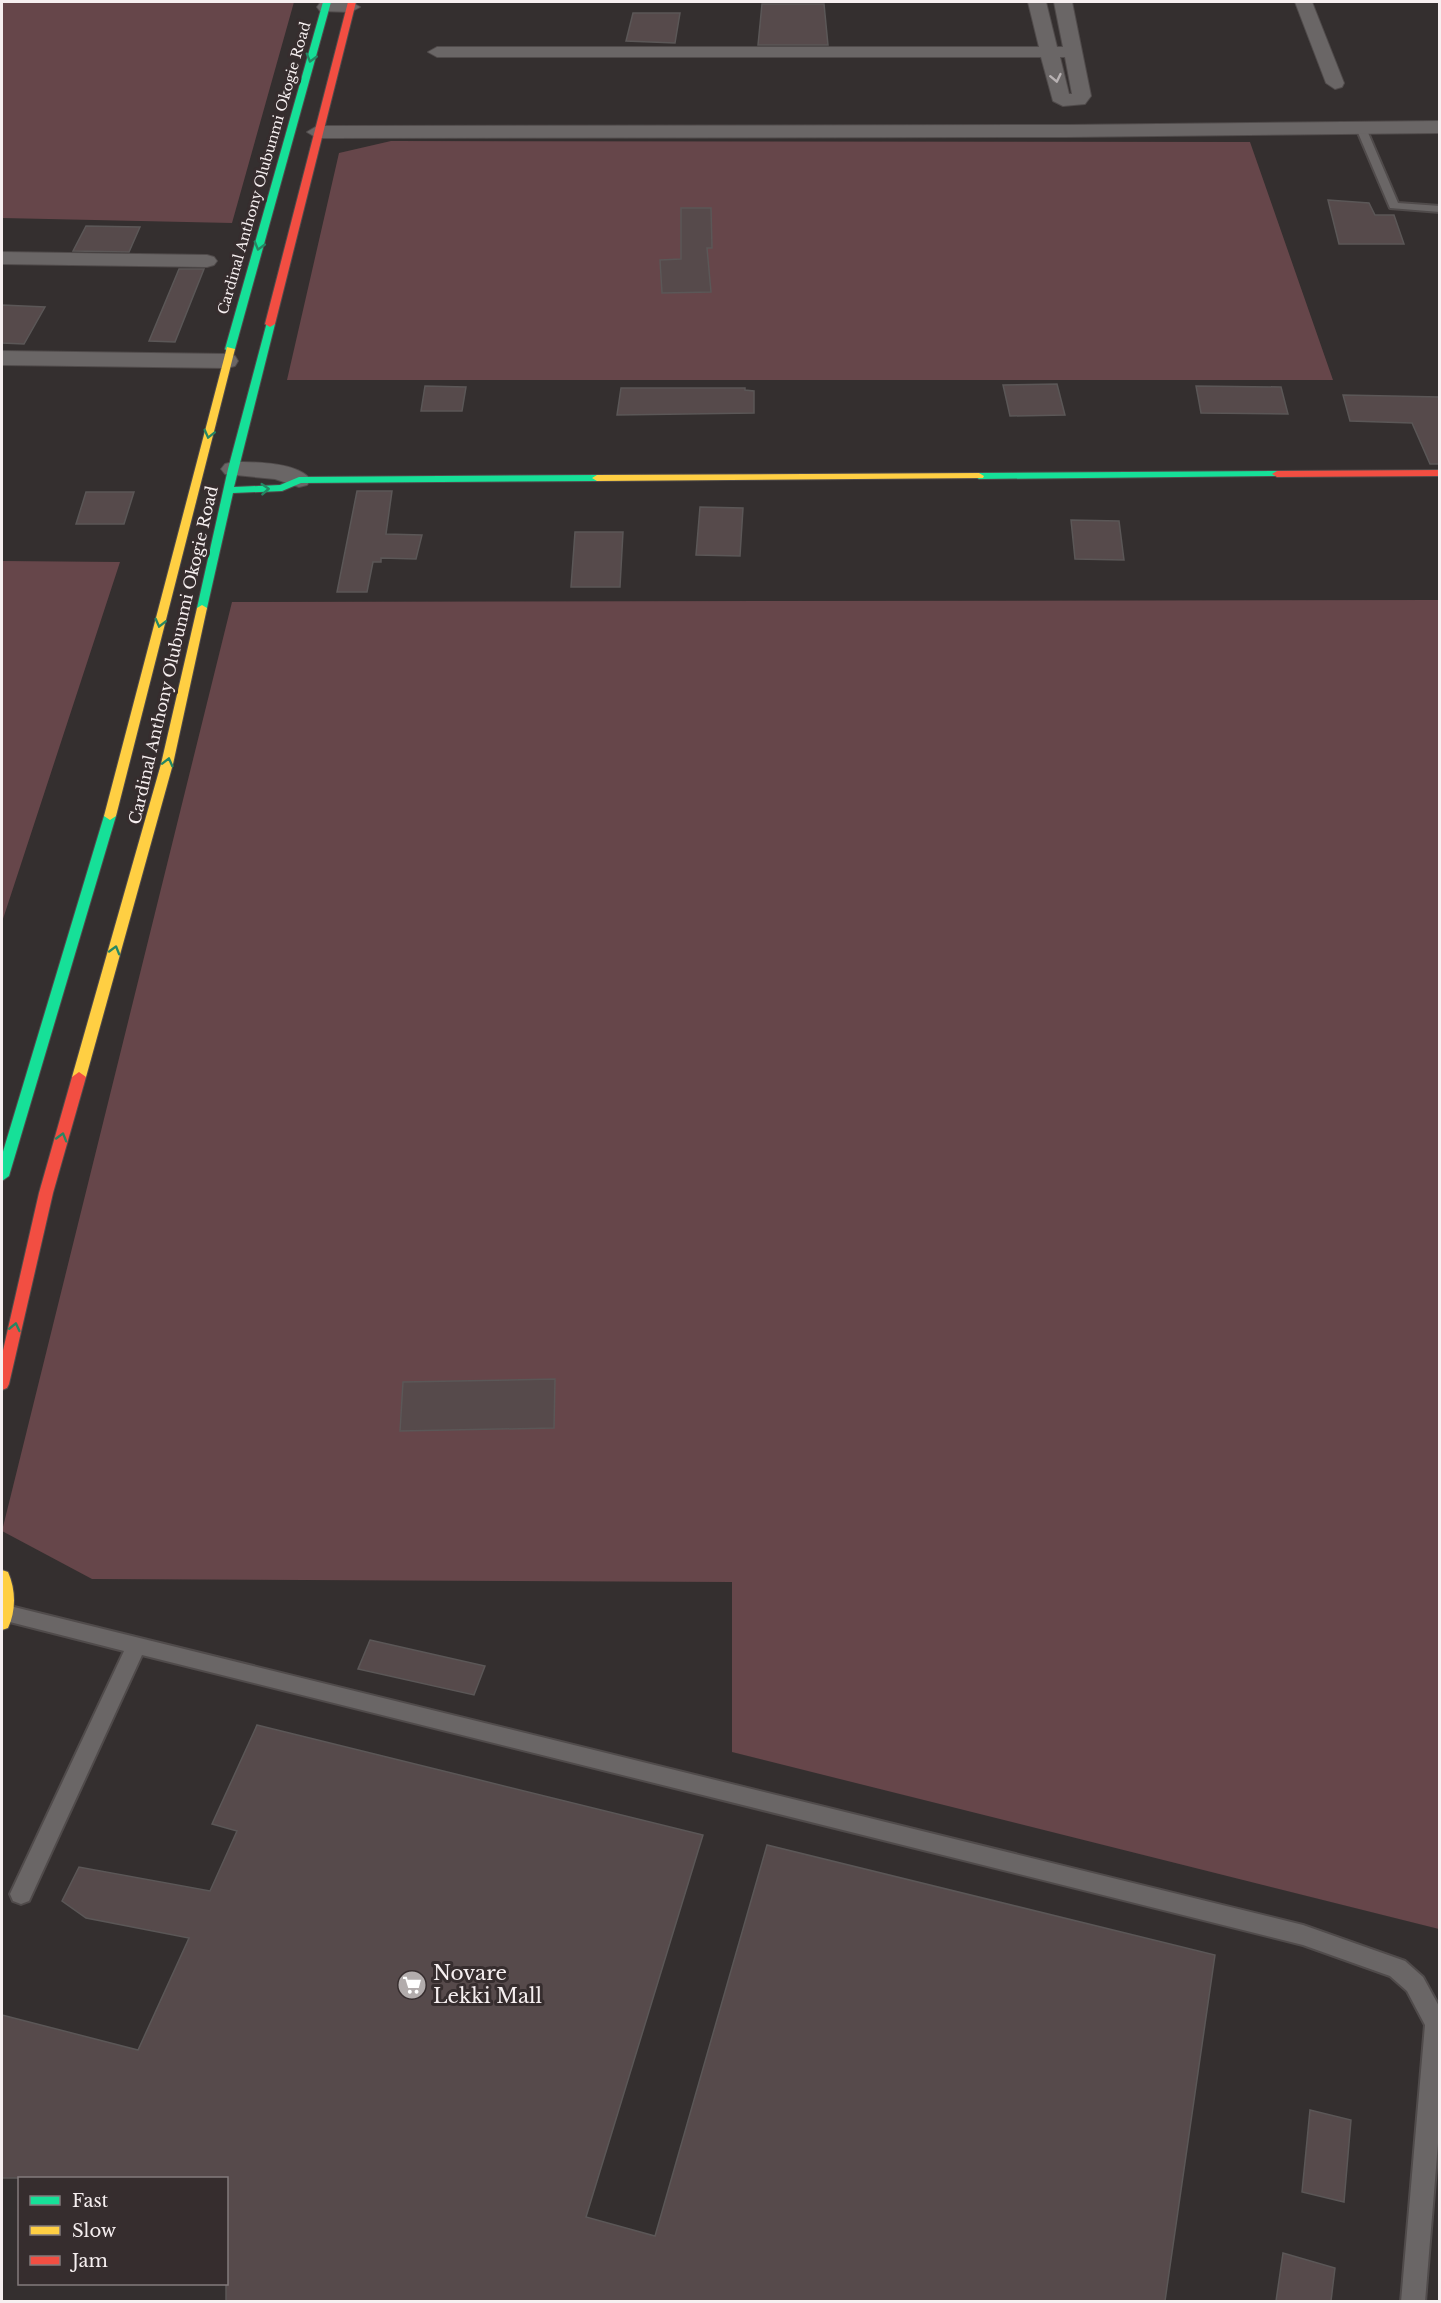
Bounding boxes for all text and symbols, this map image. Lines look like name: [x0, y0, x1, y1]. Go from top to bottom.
street label: Cardinal Anthony Olubunmi Okogie Road: [214, 19, 315, 316]
one-way arrow: [306, 53, 319, 63]
one-way arrow: [1049, 73, 1062, 83]
one-way arrow: [254, 240, 266, 251]
one-way arrow: [203, 429, 216, 439]
one-way arrow: [261, 483, 270, 496]
street label: Cardinal Anthony Olubunmi Okogie Road: [124, 484, 222, 826]
one-way arrow: [155, 618, 168, 628]
one-way arrow: [160, 757, 173, 767]
one-way arrow: [108, 945, 120, 956]
one-way arrow: [55, 1133, 67, 1143]
one-way arrow: [7, 1322, 20, 1332]
place label: Novare Lekki Mall: [433, 1961, 542, 2008]
supermarket icon: Novare Lekki Mall: [396, 1969, 428, 2001]
legend: [18, 2177, 228, 2285]
text: Fast: [72, 2190, 109, 2212]
text: Slow: [72, 2220, 117, 2242]
text: Jam: [70, 2250, 108, 2272]

